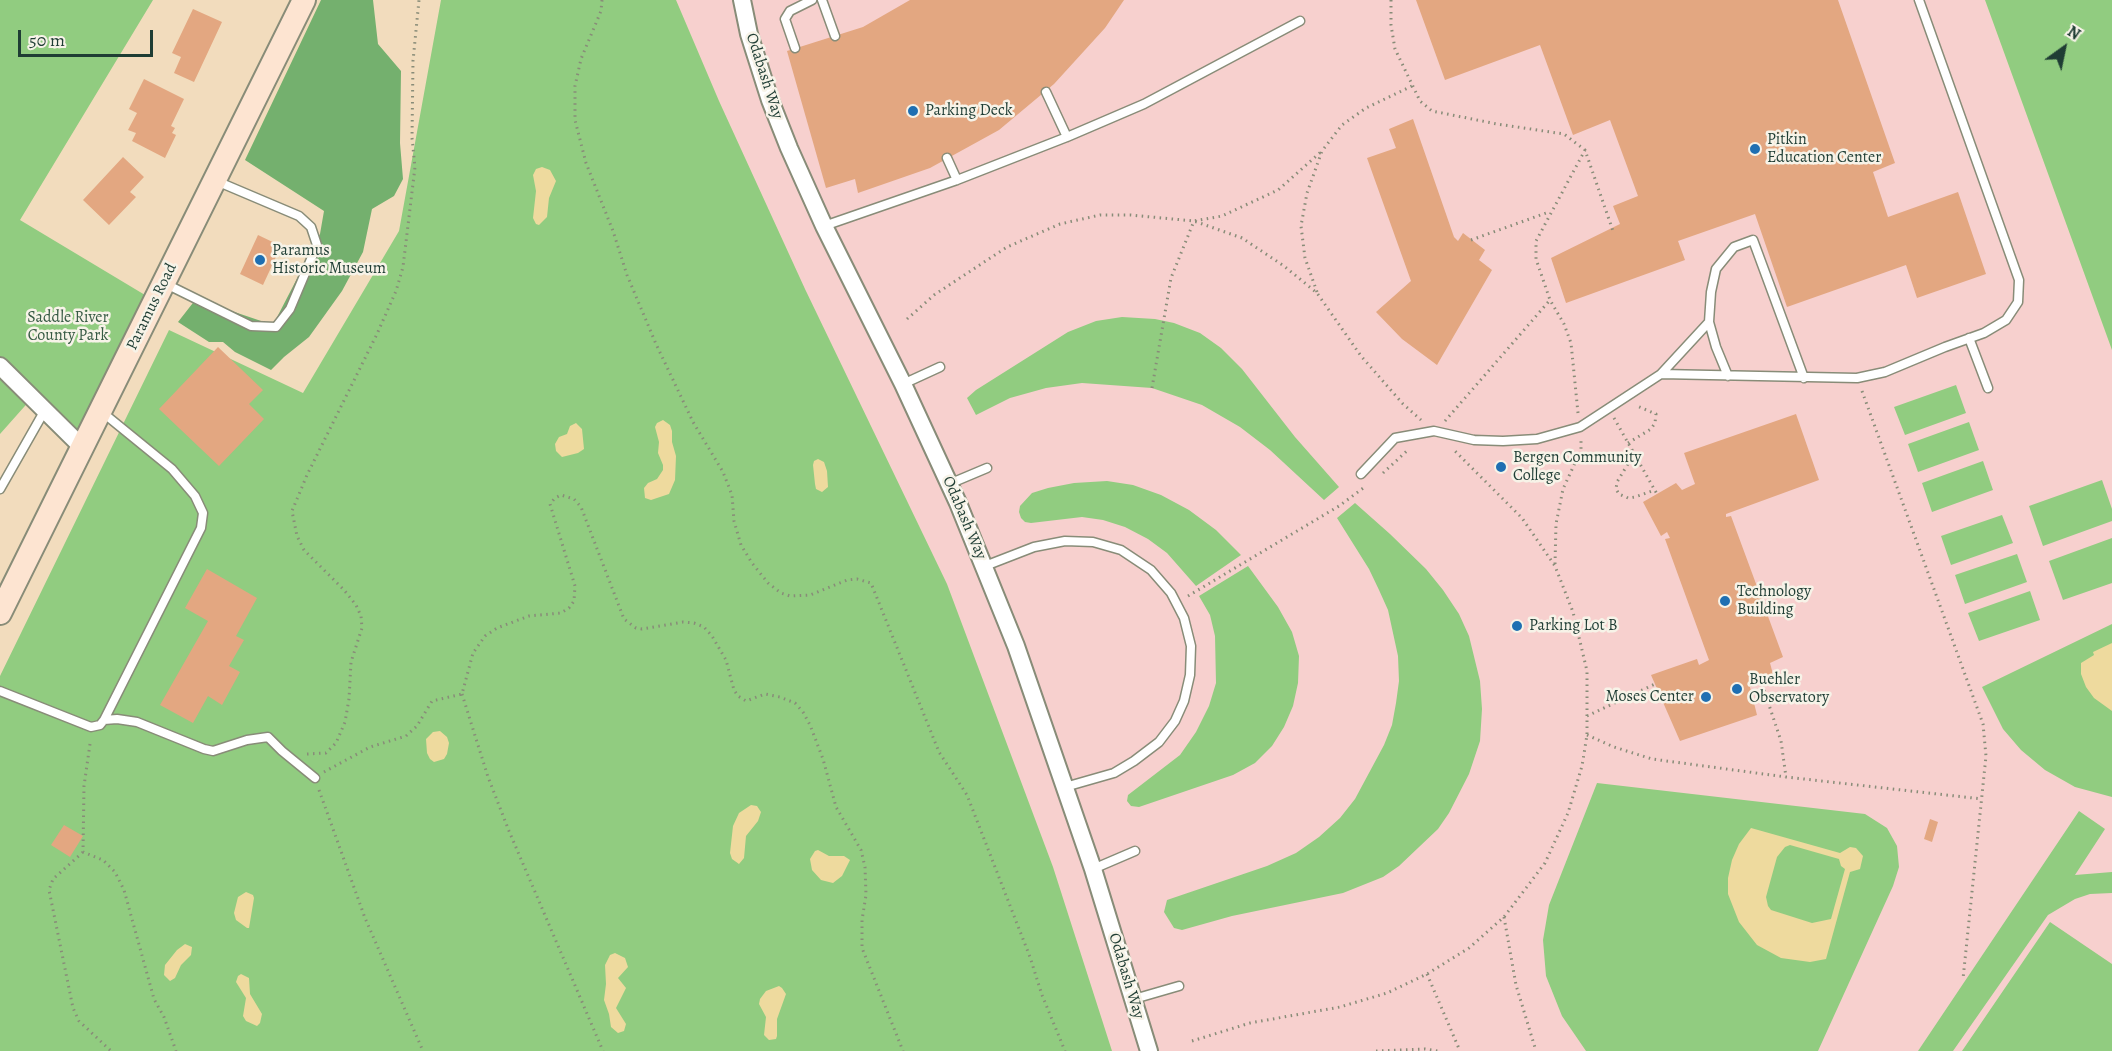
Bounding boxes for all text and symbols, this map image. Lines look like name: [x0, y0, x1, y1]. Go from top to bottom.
scale bar: [21, 18, 156, 56]
north arrow: [2034, 18, 2094, 78]
text: N: [2063, 21, 2085, 45]
text: 50 m: [29, 28, 65, 52]
street label: Odabash Way: [741, 31, 787, 121]
place label: Parking Deck: [925, 101, 1013, 121]
marker: Parking Deck: [906, 104, 920, 118]
place label: Pitkin Education Center: [1767, 130, 1881, 168]
marker: Pitkin Education Center: [1748, 142, 1762, 156]
place label: Paramus Historic Museum: [272, 241, 386, 279]
marker: Paramus Historic Museum: [253, 253, 267, 267]
street label: Paramus Road: [123, 260, 181, 354]
park label: Saddle River County Park: [27, 308, 109, 346]
place label: Bergen Community College: [1513, 448, 1641, 486]
marker: Bergen Community College: [1494, 460, 1508, 474]
street label: Odabash Way: [938, 473, 990, 563]
place label: Technology Building: [1737, 582, 1811, 620]
marker: Technology Building: [1718, 594, 1732, 608]
place label: Parking Lot B: [1529, 616, 1618, 636]
marker: Parking Lot B: [1510, 619, 1524, 633]
place label: Buehler Observatory: [1749, 670, 1829, 708]
marker: Buehler Observatory: [1730, 682, 1744, 696]
place label: Moses Center: [1605, 687, 1694, 707]
marker: Moses Center: [1699, 690, 1713, 704]
street label: Odabash Way: [1104, 931, 1148, 1021]

